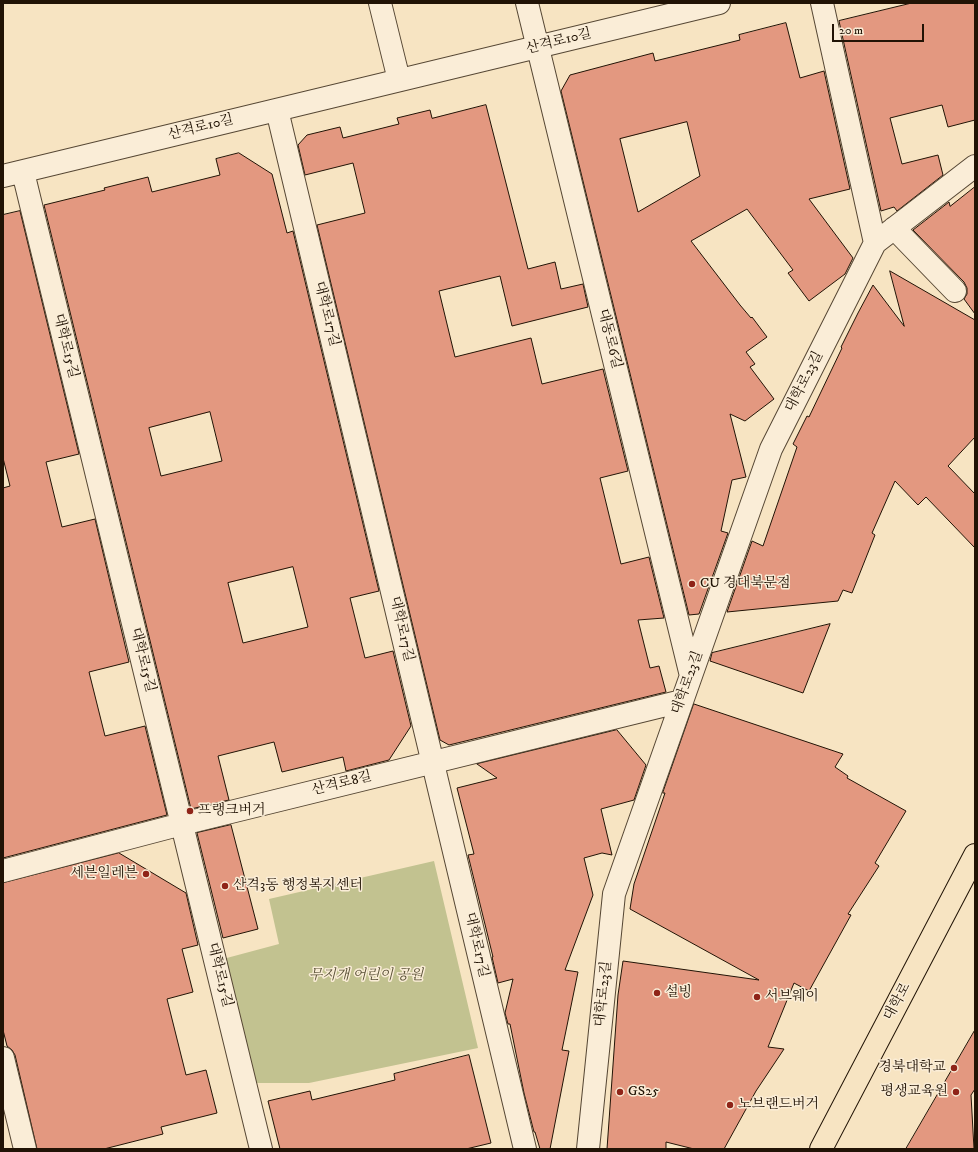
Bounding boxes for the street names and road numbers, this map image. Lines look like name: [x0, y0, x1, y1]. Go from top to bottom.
street label: 산격로10길: [525, 26, 593, 58]
street label: 산격로10길: [167, 112, 235, 144]
street label: 대학로17길: [310, 280, 342, 348]
street label: 대동로6길: [593, 307, 625, 371]
street label: 대학로15길: [49, 312, 81, 380]
street label: 대학로23길: [782, 349, 828, 415]
street label: 대학로17길: [385, 595, 417, 663]
street label: 대학로15길: [126, 626, 158, 694]
street label: 대학로23길: [669, 649, 707, 717]
street label: 산격로8길: [310, 768, 374, 800]
street label: 대학로17길: [460, 911, 492, 979]
street label: 대학로15길: [203, 941, 235, 1009]
street label: 대학로23길: [592, 960, 616, 1028]
street label: 대학로: [881, 980, 915, 1024]

